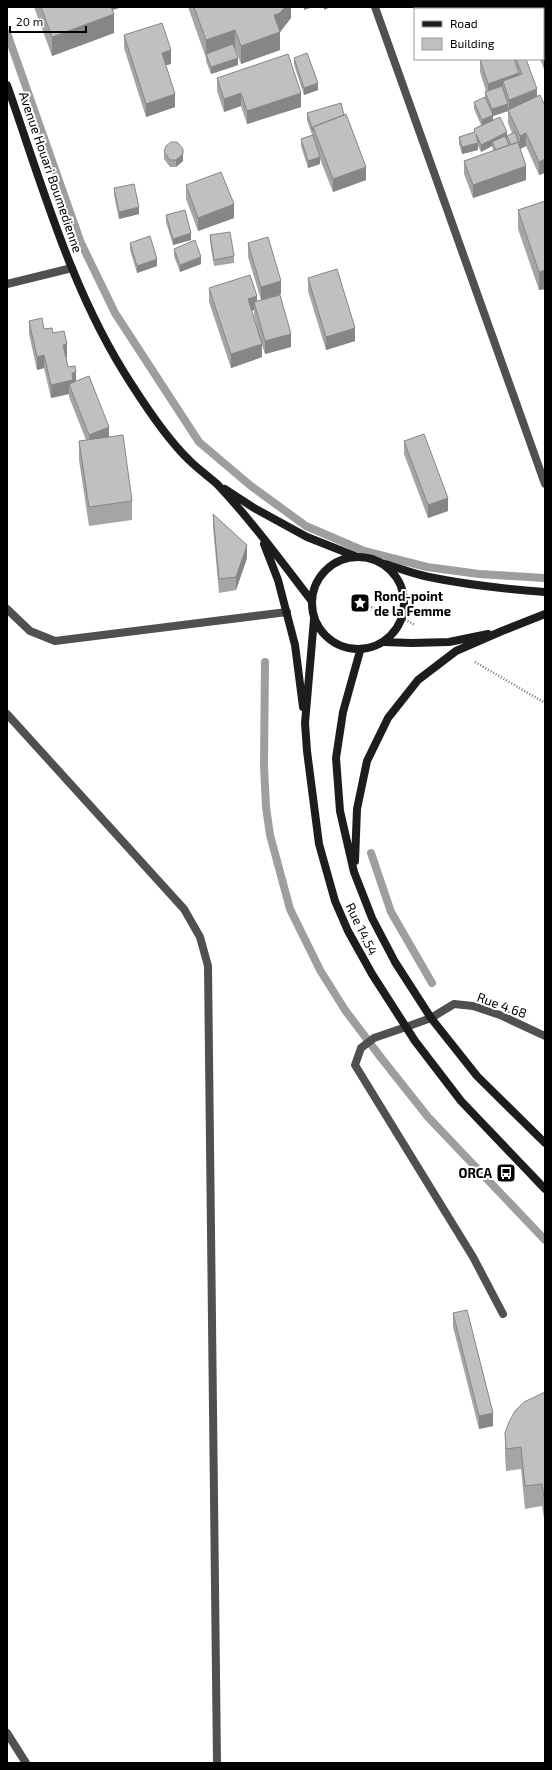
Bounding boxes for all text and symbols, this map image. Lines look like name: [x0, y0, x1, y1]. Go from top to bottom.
scale bar: [10, 8, 86, 34]
legend: [414, 8, 544, 60]
text: 20 m: [16, 14, 43, 28]
text: Road: [450, 16, 478, 30]
text: Building: [450, 36, 495, 50]
street label: Avenue Houari Boumedienne: [16, 89, 86, 255]
place label: Rond-point de la Femme: [374, 588, 451, 619]
place icon: Rond-point de la Femme: [349, 592, 371, 614]
street label: Rue 14.54: [342, 900, 382, 958]
street label: Rue 4.68: [475, 989, 529, 1021]
bus stop icon: ORCA: [495, 1162, 517, 1184]
place label: ORCA: [459, 1165, 492, 1181]

